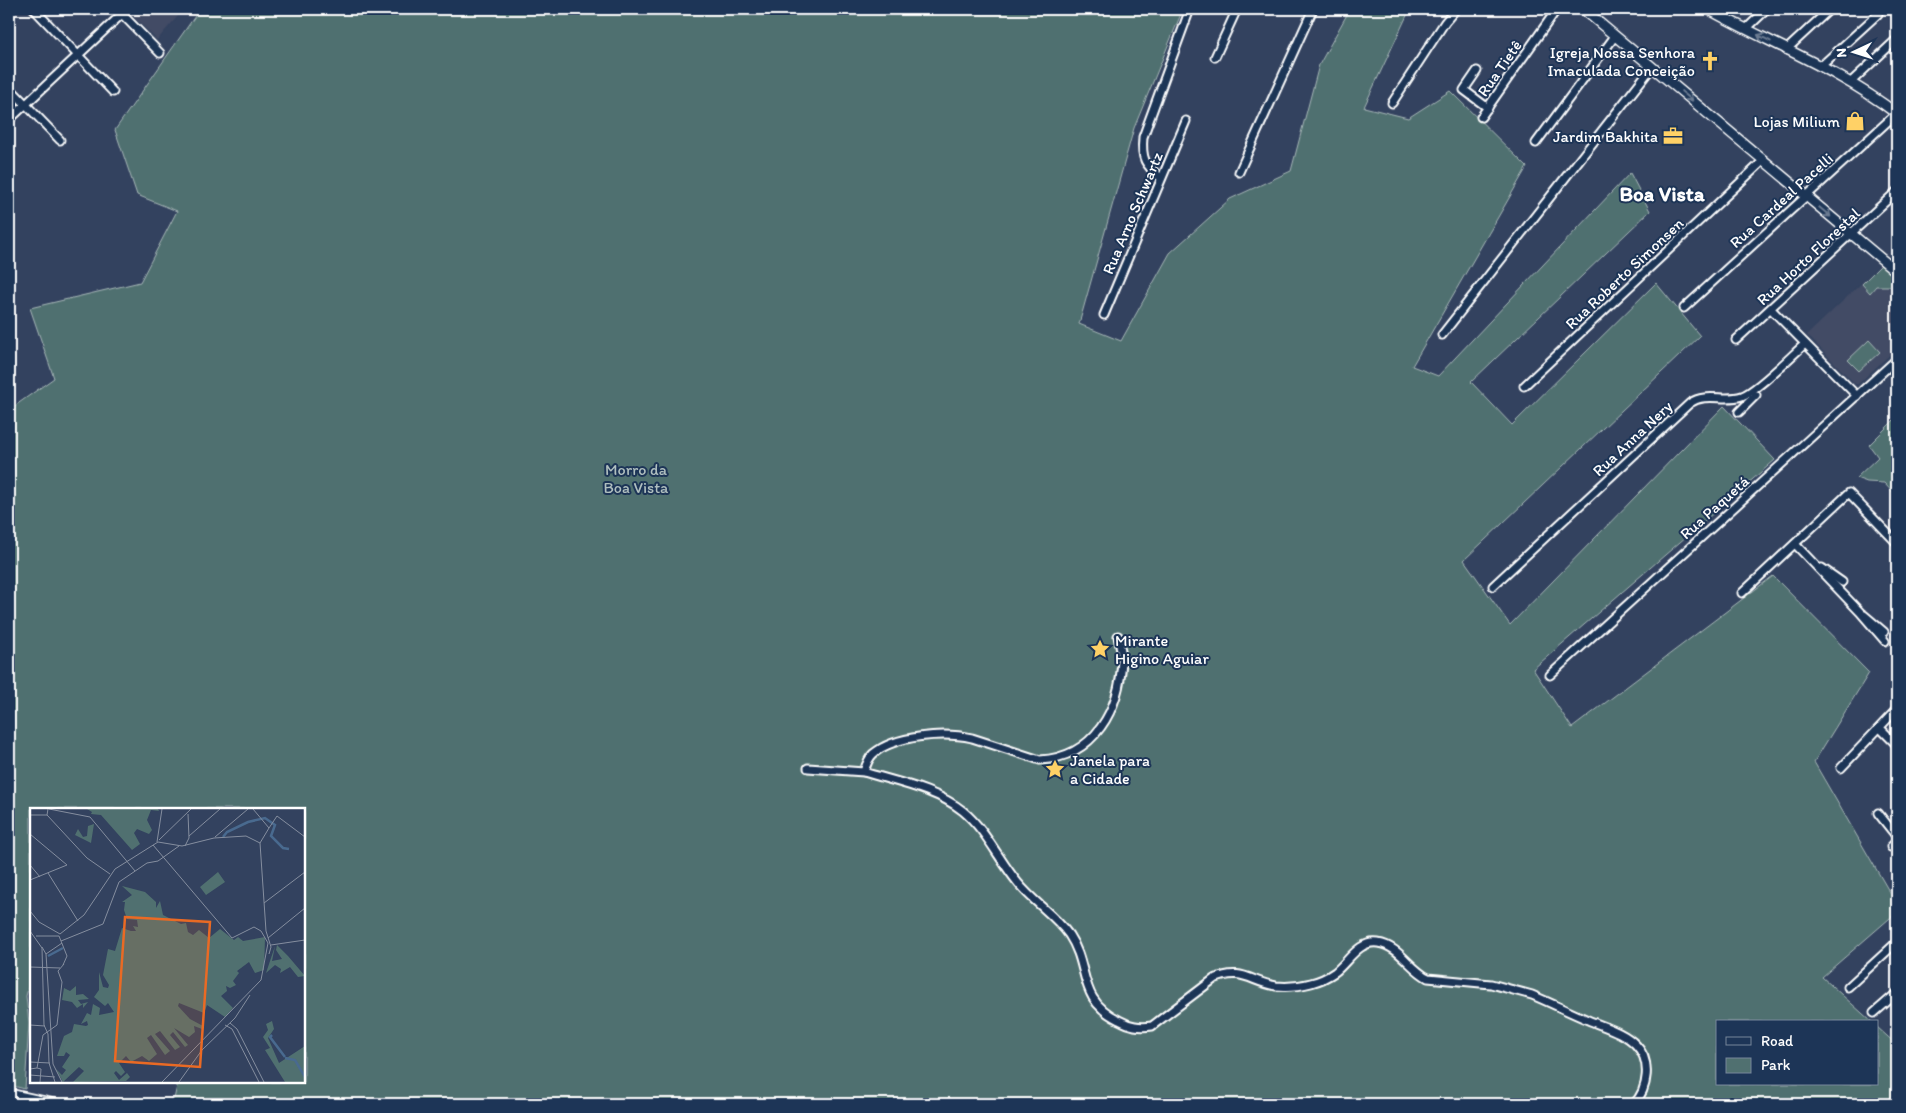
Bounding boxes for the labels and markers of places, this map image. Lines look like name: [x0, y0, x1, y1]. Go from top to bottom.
place label: Igreja Nossa Senhora Imaculada Conceição: [1547, 43, 1696, 80]
church icon: Igreja Nossa Senhora Imaculada Conceição: [1699, 50, 1721, 72]
shop icon: Lojas Milium: [1844, 110, 1866, 132]
place label: Lojas Milium: [1753, 112, 1841, 131]
office icon: Jardim Bakhita: [1662, 125, 1684, 147]
place label: Jardim Bakhita: [1553, 127, 1658, 146]
place label: Mirante Higino Aguiar: [1115, 631, 1209, 668]
place icon: Mirante Higino Aguiar: [1089, 638, 1111, 660]
place label: Janela para a Cidade: [1070, 751, 1150, 788]
place icon: Janela para a Cidade: [1044, 758, 1066, 780]

